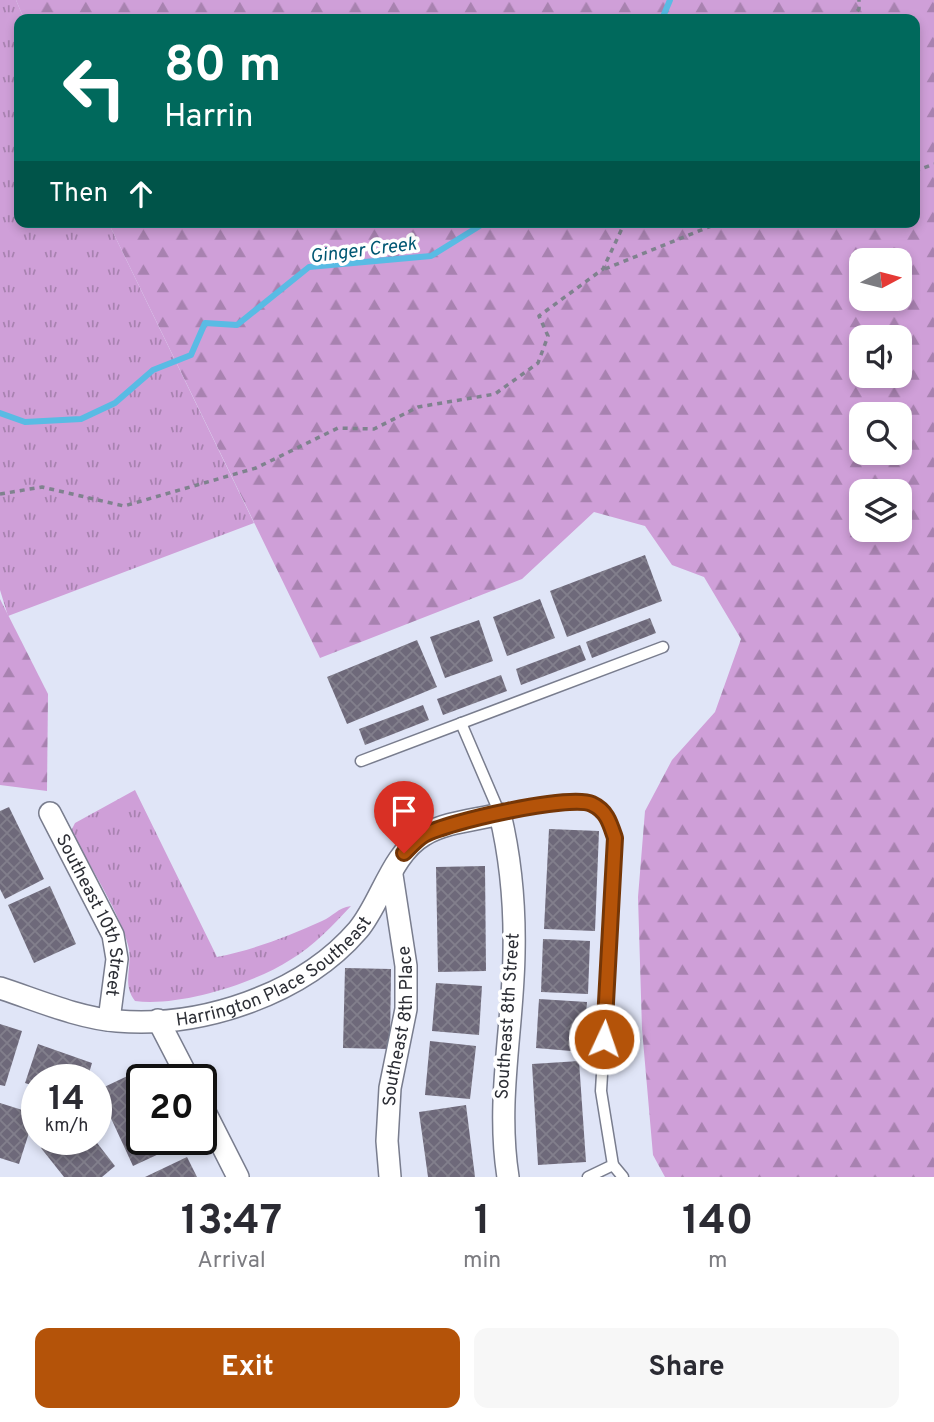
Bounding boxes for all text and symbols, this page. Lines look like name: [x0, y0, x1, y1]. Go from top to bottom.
text: 80 m: [164, 37, 281, 99]
icon: left: [49, 42, 140, 133]
text: Harrin: [164, 98, 253, 138]
icon: ahead: [122, 175, 160, 213]
text: Then: [49, 178, 108, 211]
water label: Ginger Creek: [309, 232, 418, 269]
north arrow: [849, 248, 912, 312]
map controls: [849, 248, 912, 542]
button: sound: [849, 325, 912, 388]
button: search: [849, 402, 912, 465]
button: layers: [849, 479, 912, 542]
pin: [374, 781, 434, 853]
icon: arrive: [385, 792, 423, 830]
street label: Southeast 10th Street: [50, 830, 127, 998]
street label: Harrington Place Southeast: [174, 913, 378, 1033]
street label: Southeast 8th Street: [491, 932, 526, 1100]
street label: Southeast 8th Place: [379, 944, 419, 1107]
position arrow: [567, 1002, 641, 1076]
speed limit sign: 20: [126, 1064, 217, 1155]
text: 14: [48, 1078, 85, 1122]
text: km/h: [45, 1115, 88, 1138]
text: 13:47: [181, 1196, 282, 1249]
text: 1: [474, 1196, 491, 1249]
text: 140: [682, 1196, 753, 1249]
text: Arrival: [197, 1247, 266, 1276]
text: min: [463, 1247, 501, 1276]
text: m: [708, 1247, 727, 1276]
button: Exit: [35, 1328, 460, 1408]
button: Share: [474, 1328, 899, 1408]

